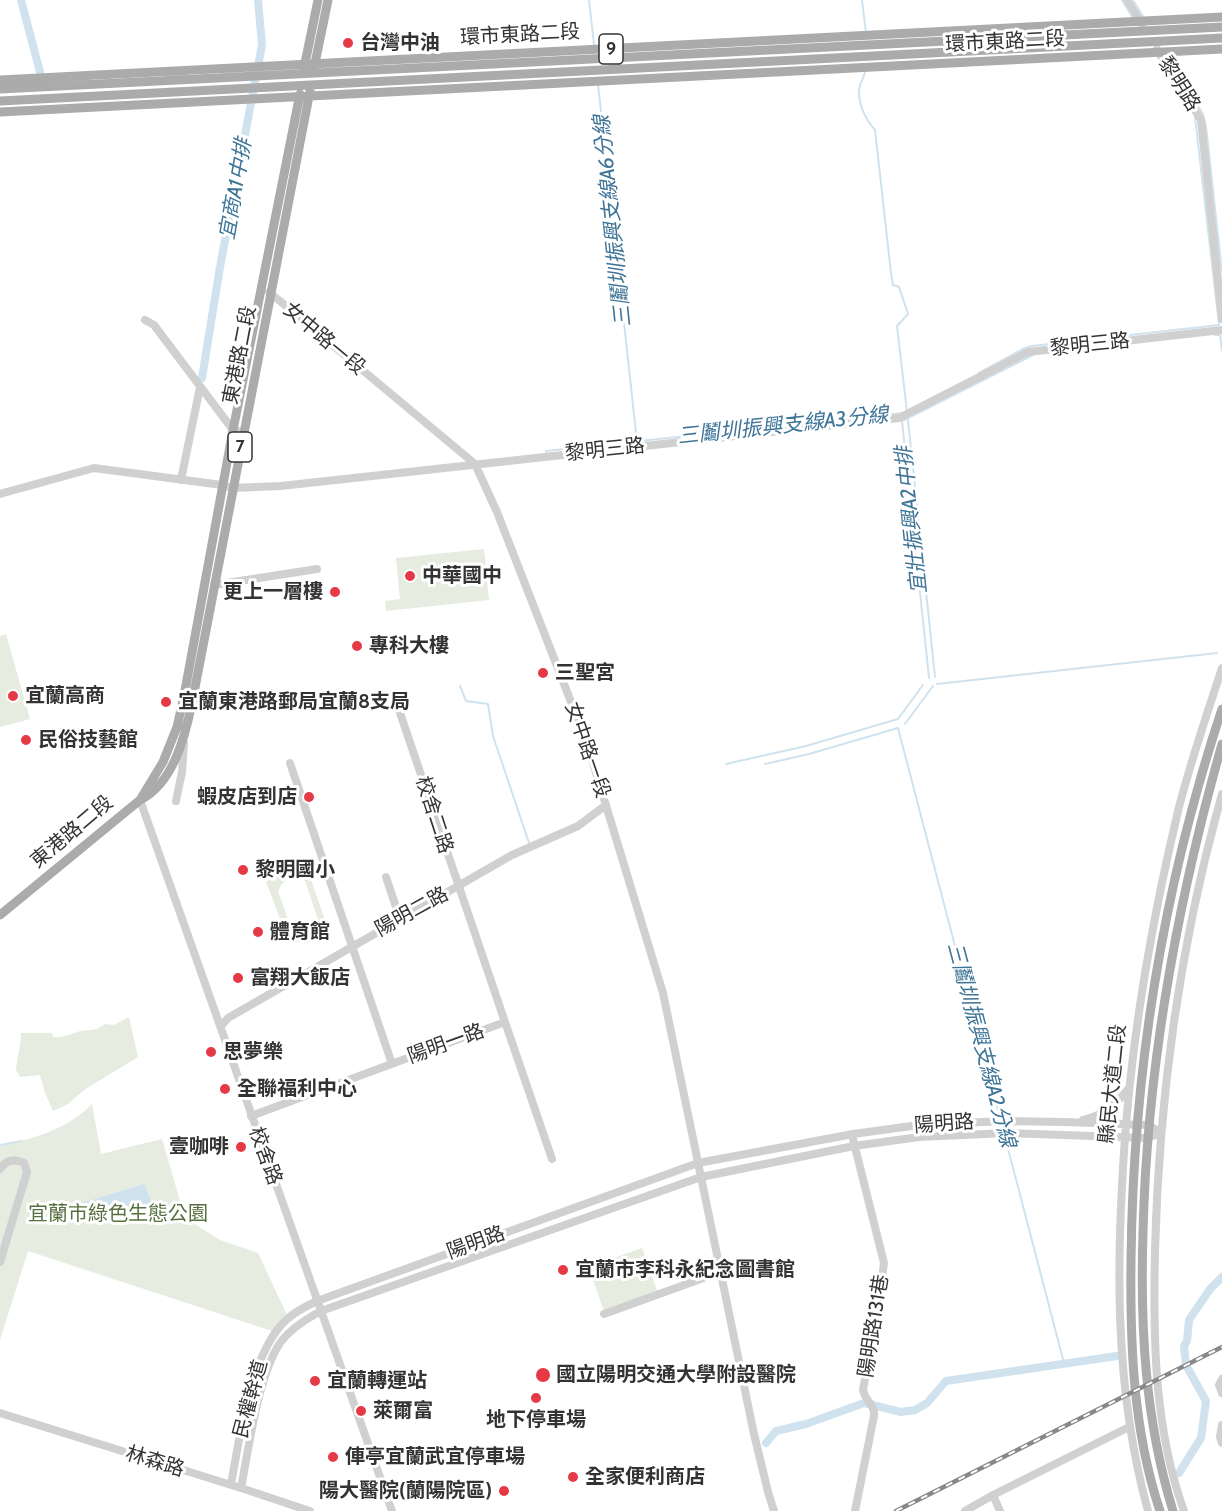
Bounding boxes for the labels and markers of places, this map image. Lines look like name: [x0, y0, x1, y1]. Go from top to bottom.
place label: 台灣中油: [360, 31, 440, 55]
marker: 台灣中油: [341, 36, 355, 50]
place label: 中華國中: [422, 564, 502, 588]
marker: 中華國中: [403, 569, 417, 583]
place label: 更上一層樓: [223, 580, 323, 604]
marker: 更上一層樓: [328, 585, 342, 599]
place label: 專科大樓: [369, 634, 449, 658]
marker: 專科大樓: [350, 639, 364, 653]
place label: 三聖宮: [555, 661, 615, 685]
marker: 三聖宮: [536, 666, 550, 680]
place label: 宜蘭高商: [25, 684, 105, 708]
marker: 宜蘭高商: [6, 689, 20, 703]
place label: 宜蘭東港路郵局宜蘭8支局: [178, 690, 410, 714]
marker: 宜蘭東港路郵局宜蘭8支局: [159, 695, 173, 709]
place label: 民俗技藝館: [38, 728, 138, 752]
marker: 民俗技藝館: [19, 733, 33, 747]
place label: 蝦皮店到店: [197, 785, 297, 809]
marker: 蝦皮店到店: [302, 790, 316, 804]
place label: 黎明國小: [255, 858, 335, 882]
marker: 黎明國小: [236, 863, 250, 877]
place label: 體育館: [270, 920, 330, 944]
marker: 體育館: [251, 925, 265, 939]
place label: 富翔大飯店: [250, 966, 350, 990]
marker: 富翔大飯店: [231, 971, 245, 985]
place label: 思夢樂: [223, 1040, 283, 1064]
marker: 思夢樂: [204, 1045, 218, 1059]
place label: 全聯福利中心: [237, 1077, 357, 1101]
marker: 全聯福利中心: [218, 1082, 232, 1096]
place label: 壹咖啡: [169, 1135, 229, 1159]
marker: 壹咖啡: [234, 1140, 248, 1154]
place label: 宜蘭市李科永紀念圖書館: [575, 1258, 795, 1282]
marker: 宜蘭市李科永紀念圖書館: [556, 1263, 570, 1277]
place label: 國立陽明交通大學附設醫院: [556, 1363, 796, 1387]
marker: 國立陽明交通大學附設醫院: [534, 1366, 552, 1384]
place label: 宜蘭轉運站: [327, 1369, 427, 1393]
marker: 宜蘭轉運站: [308, 1374, 322, 1388]
marker: 地下停車場: [529, 1391, 543, 1405]
place label: 萊爾富: [373, 1399, 433, 1423]
marker: 萊爾富: [354, 1404, 368, 1418]
place label: 地下停車場: [486, 1408, 586, 1432]
place label: 俥亭宜蘭武宜停車場: [345, 1445, 525, 1469]
marker: 俥亭宜蘭武宜停車場: [326, 1450, 340, 1464]
place label: 全家便利商店: [585, 1465, 705, 1489]
marker: 全家便利商店: [566, 1470, 580, 1484]
place label: 陽大醫院(蘭陽院區): [319, 1479, 492, 1503]
marker: 陽大醫院(蘭陽院區): [497, 1484, 511, 1498]

